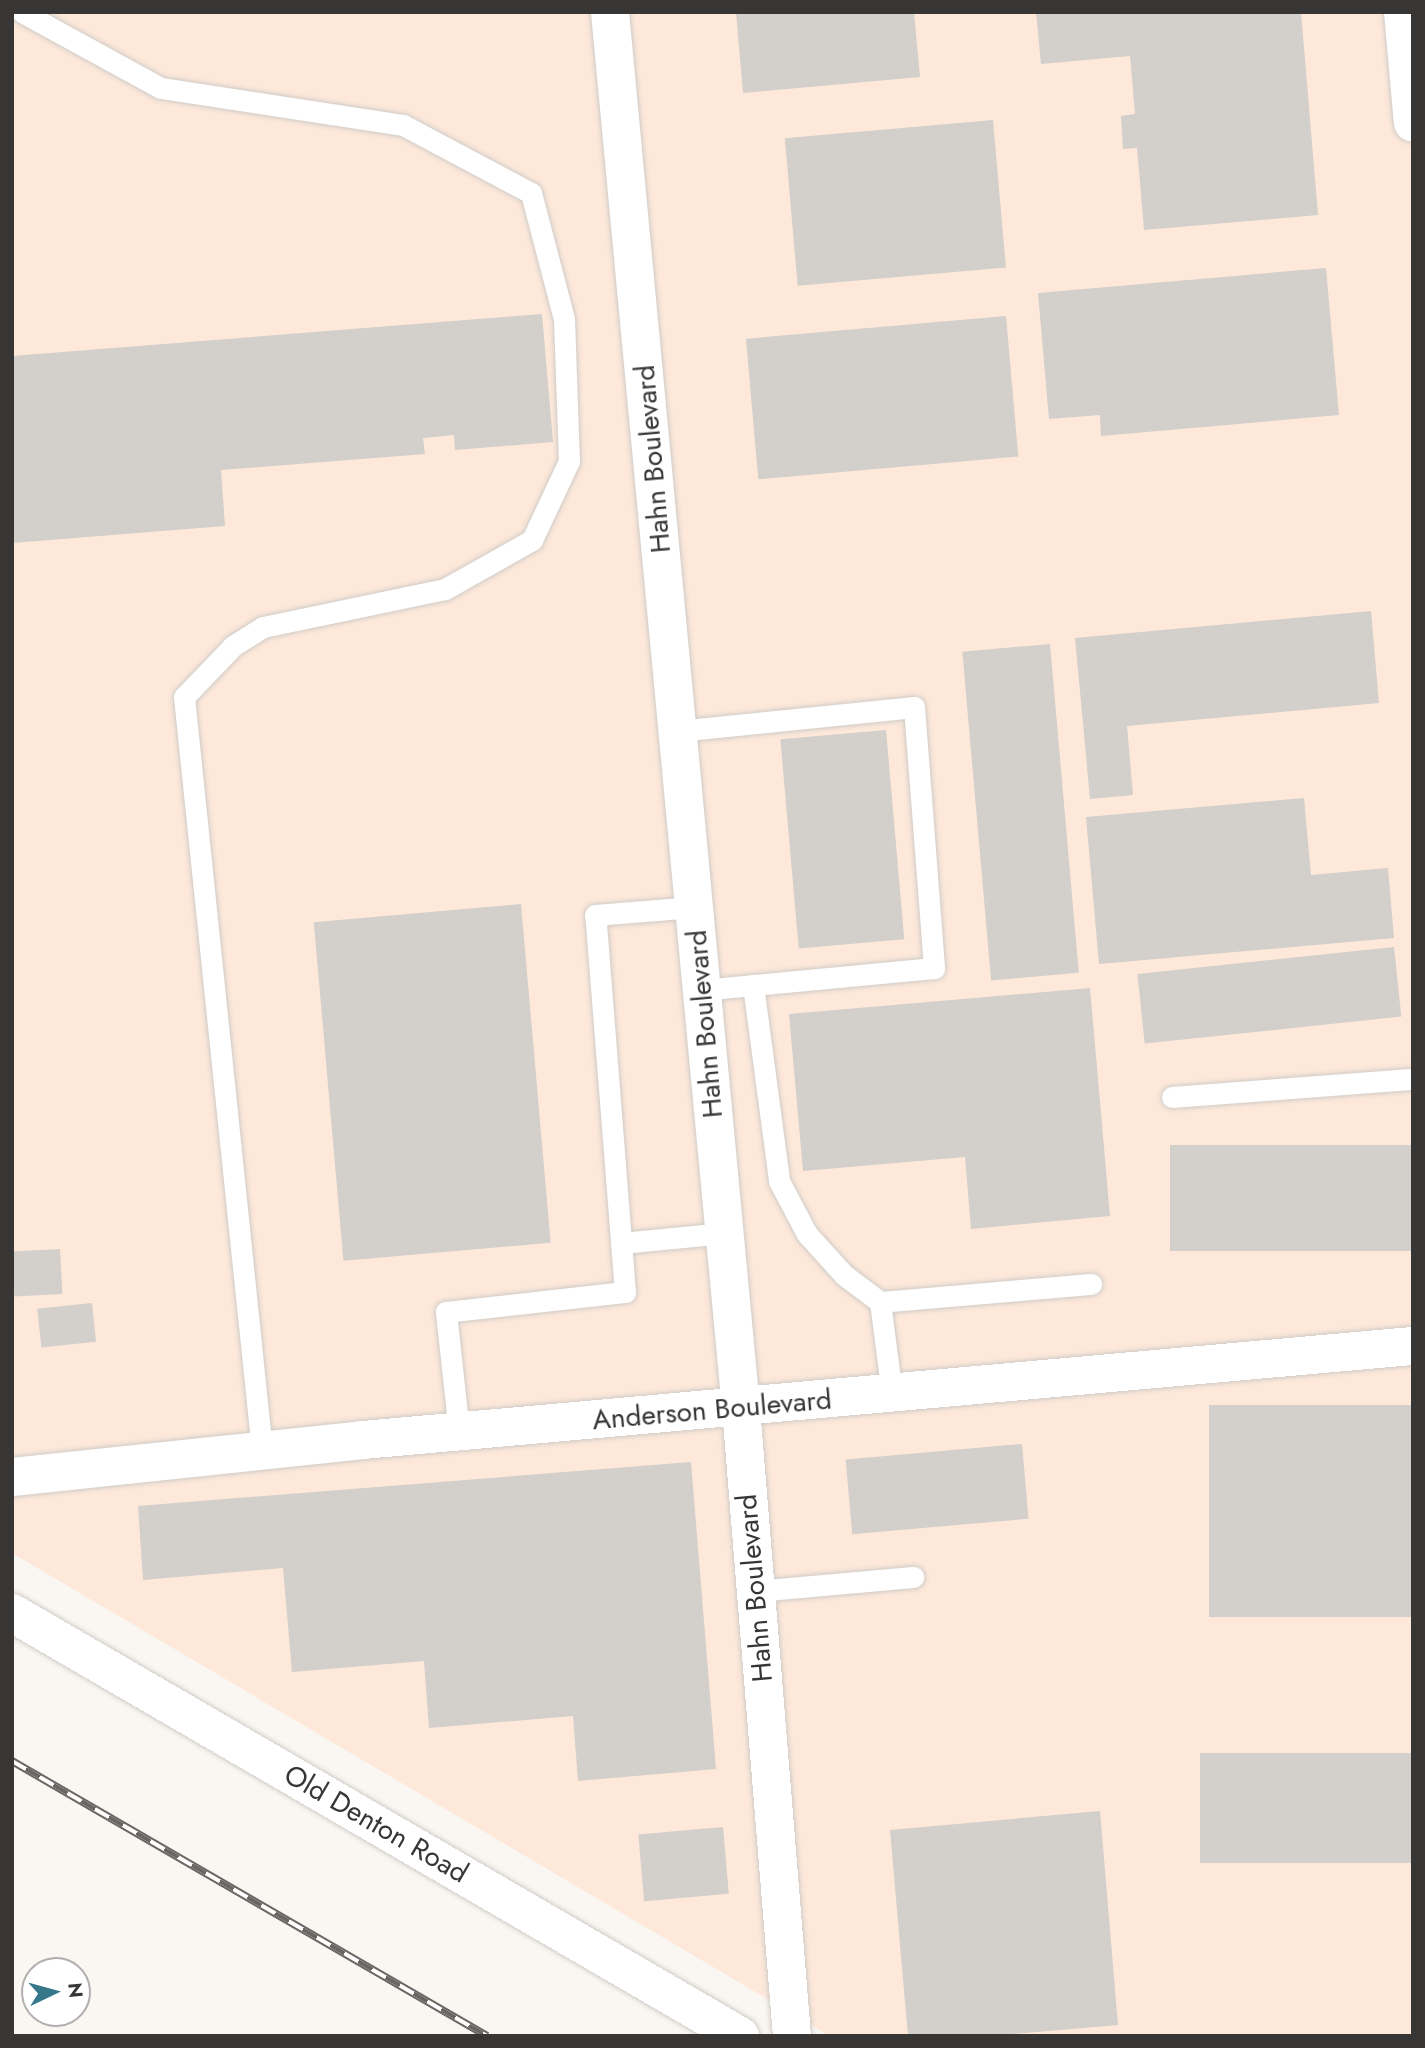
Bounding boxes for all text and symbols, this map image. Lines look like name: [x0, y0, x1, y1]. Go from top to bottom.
street label: Hahn Boulevard: [628, 364, 678, 554]
street label: Hahn Boulevard: [680, 929, 730, 1119]
street label: Anderson Boulevard: [591, 1383, 833, 1437]
street label: Hahn Boulevard: [730, 1493, 780, 1683]
street label: Old Denton Road: [278, 1758, 474, 1890]
north arrow: [21, 1957, 91, 2027]
text: N: [61, 1982, 90, 1999]

